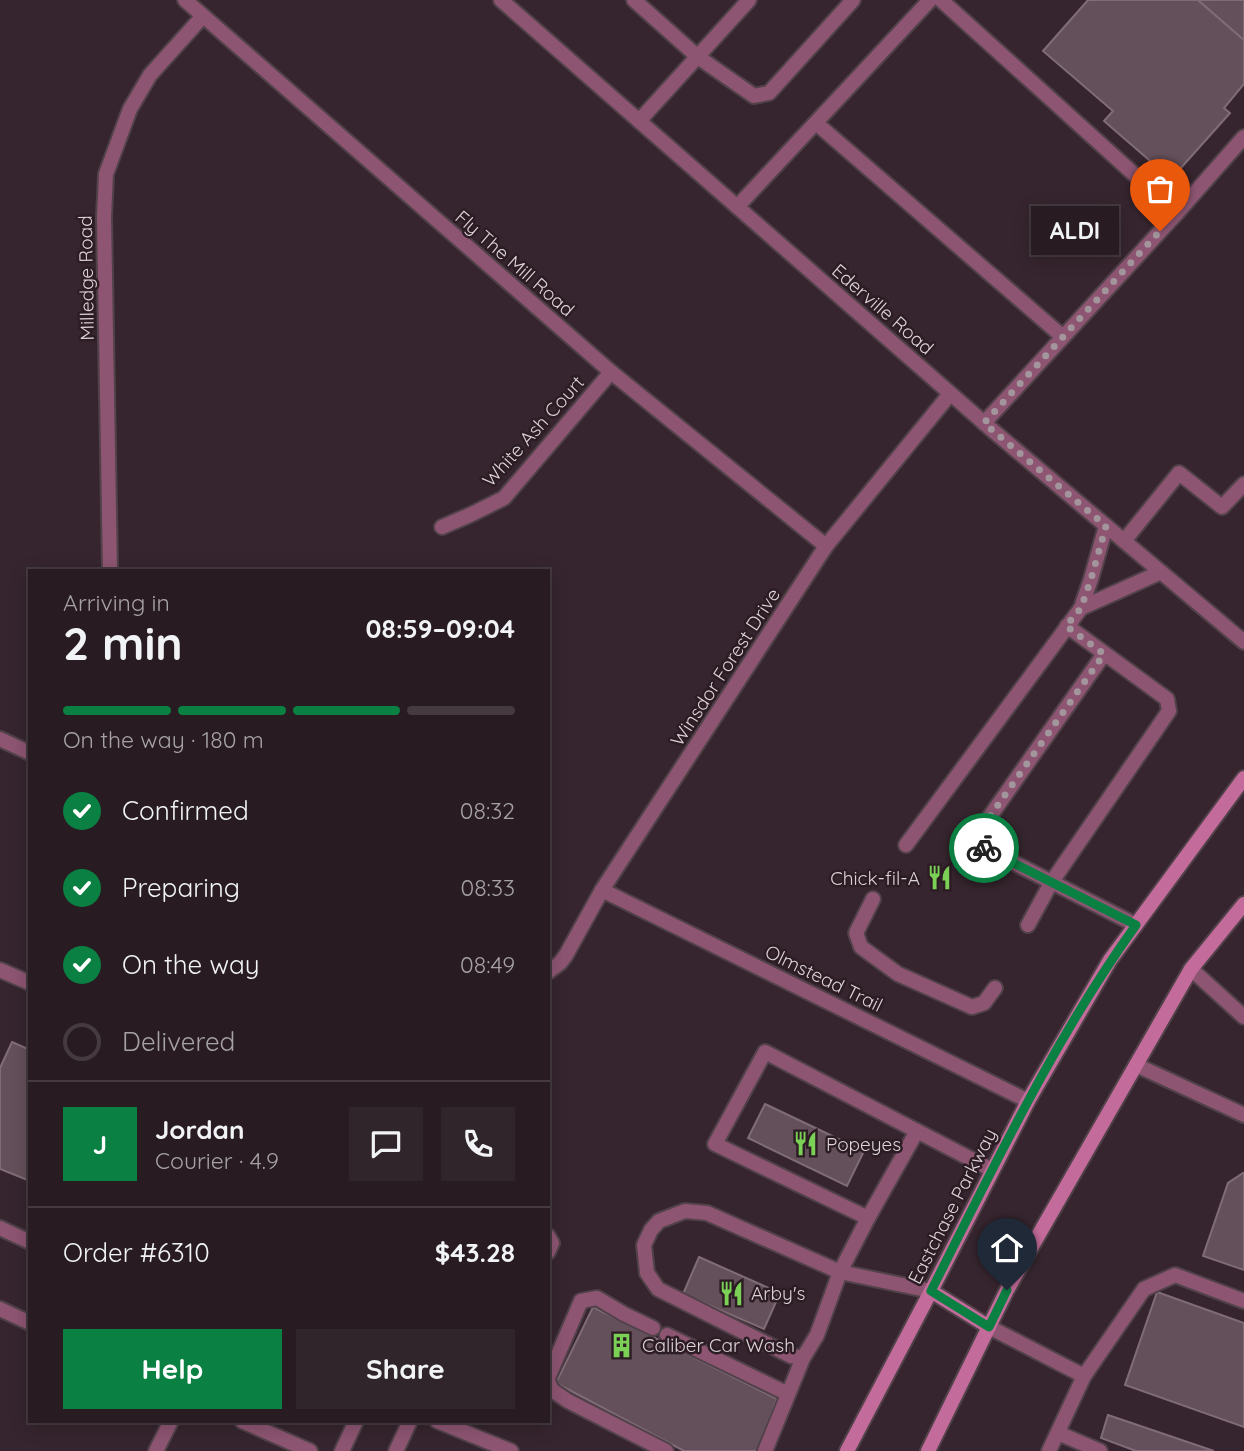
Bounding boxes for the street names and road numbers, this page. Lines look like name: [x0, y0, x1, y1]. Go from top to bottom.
street label: Fly The Mill Road: [451, 205, 579, 321]
street label: Milledge Road: [73, 215, 99, 341]
street label: Ederville Road: [827, 258, 939, 360]
street label: White Ash Court: [477, 371, 589, 491]
street label: Winsdor Forest Drive: [665, 583, 785, 751]
street label: Olmstead Trail: [761, 939, 887, 1017]
street label: Eastchase Parkway: [902, 1124, 1002, 1288]

